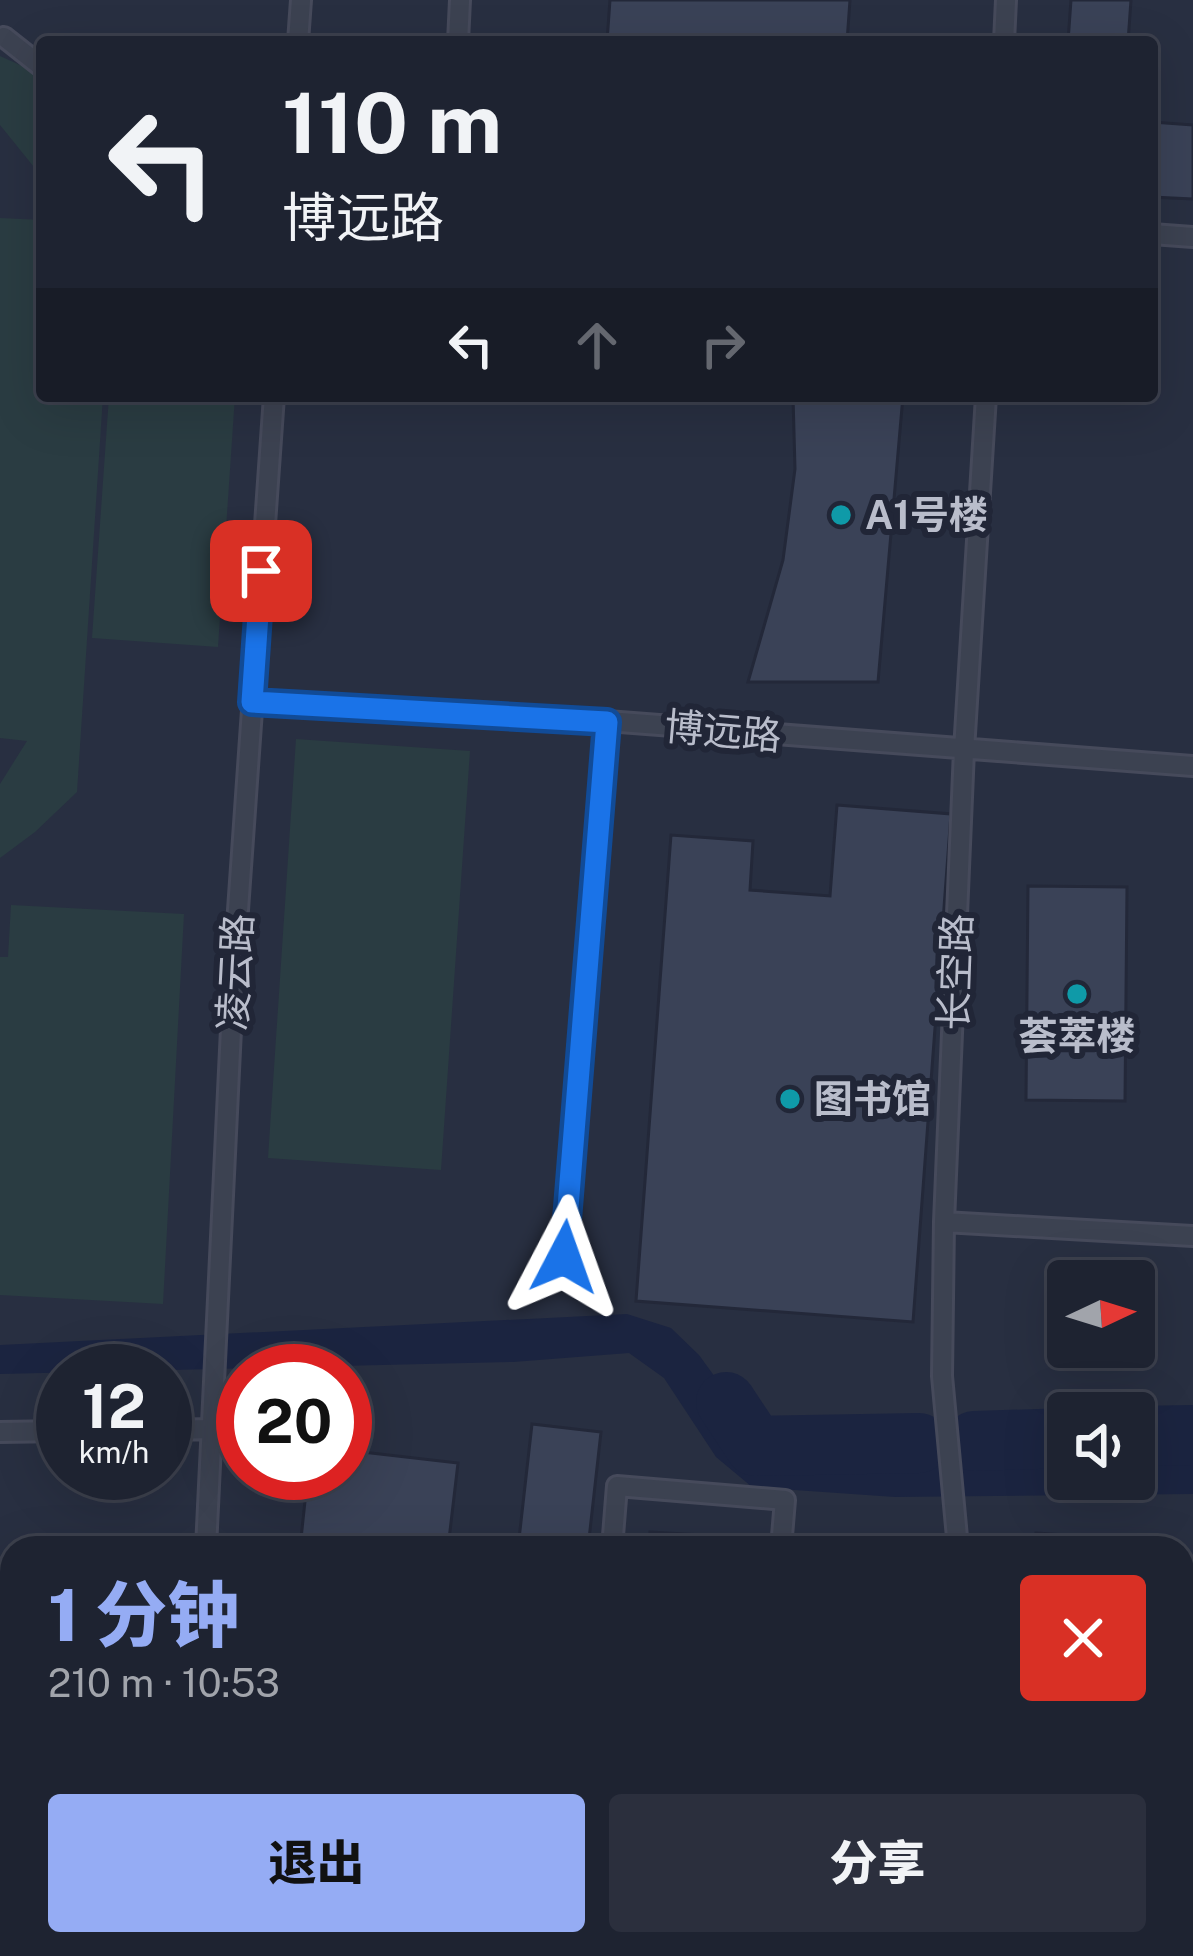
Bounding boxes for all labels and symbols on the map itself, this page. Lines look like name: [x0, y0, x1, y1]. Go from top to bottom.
place label: A1号楼: [865, 492, 988, 538]
marker: A1号楼: [828, 502, 854, 528]
pin: [210, 520, 312, 622]
street label: 博远路: [663, 703, 783, 759]
street label: 凌云路: [209, 912, 261, 1032]
street label: 长空路: [930, 913, 980, 1031]
marker: 荟萃楼: [1064, 981, 1090, 1007]
place label: 荟萃楼: [1018, 1013, 1136, 1059]
place label: 图书馆: [814, 1076, 931, 1122]
marker: 图书馆: [777, 1086, 803, 1112]
position arrow: [501, 1194, 627, 1320]
north arrow: [1047, 1260, 1155, 1368]
speed limit sign: 20: [216, 1344, 372, 1500]

